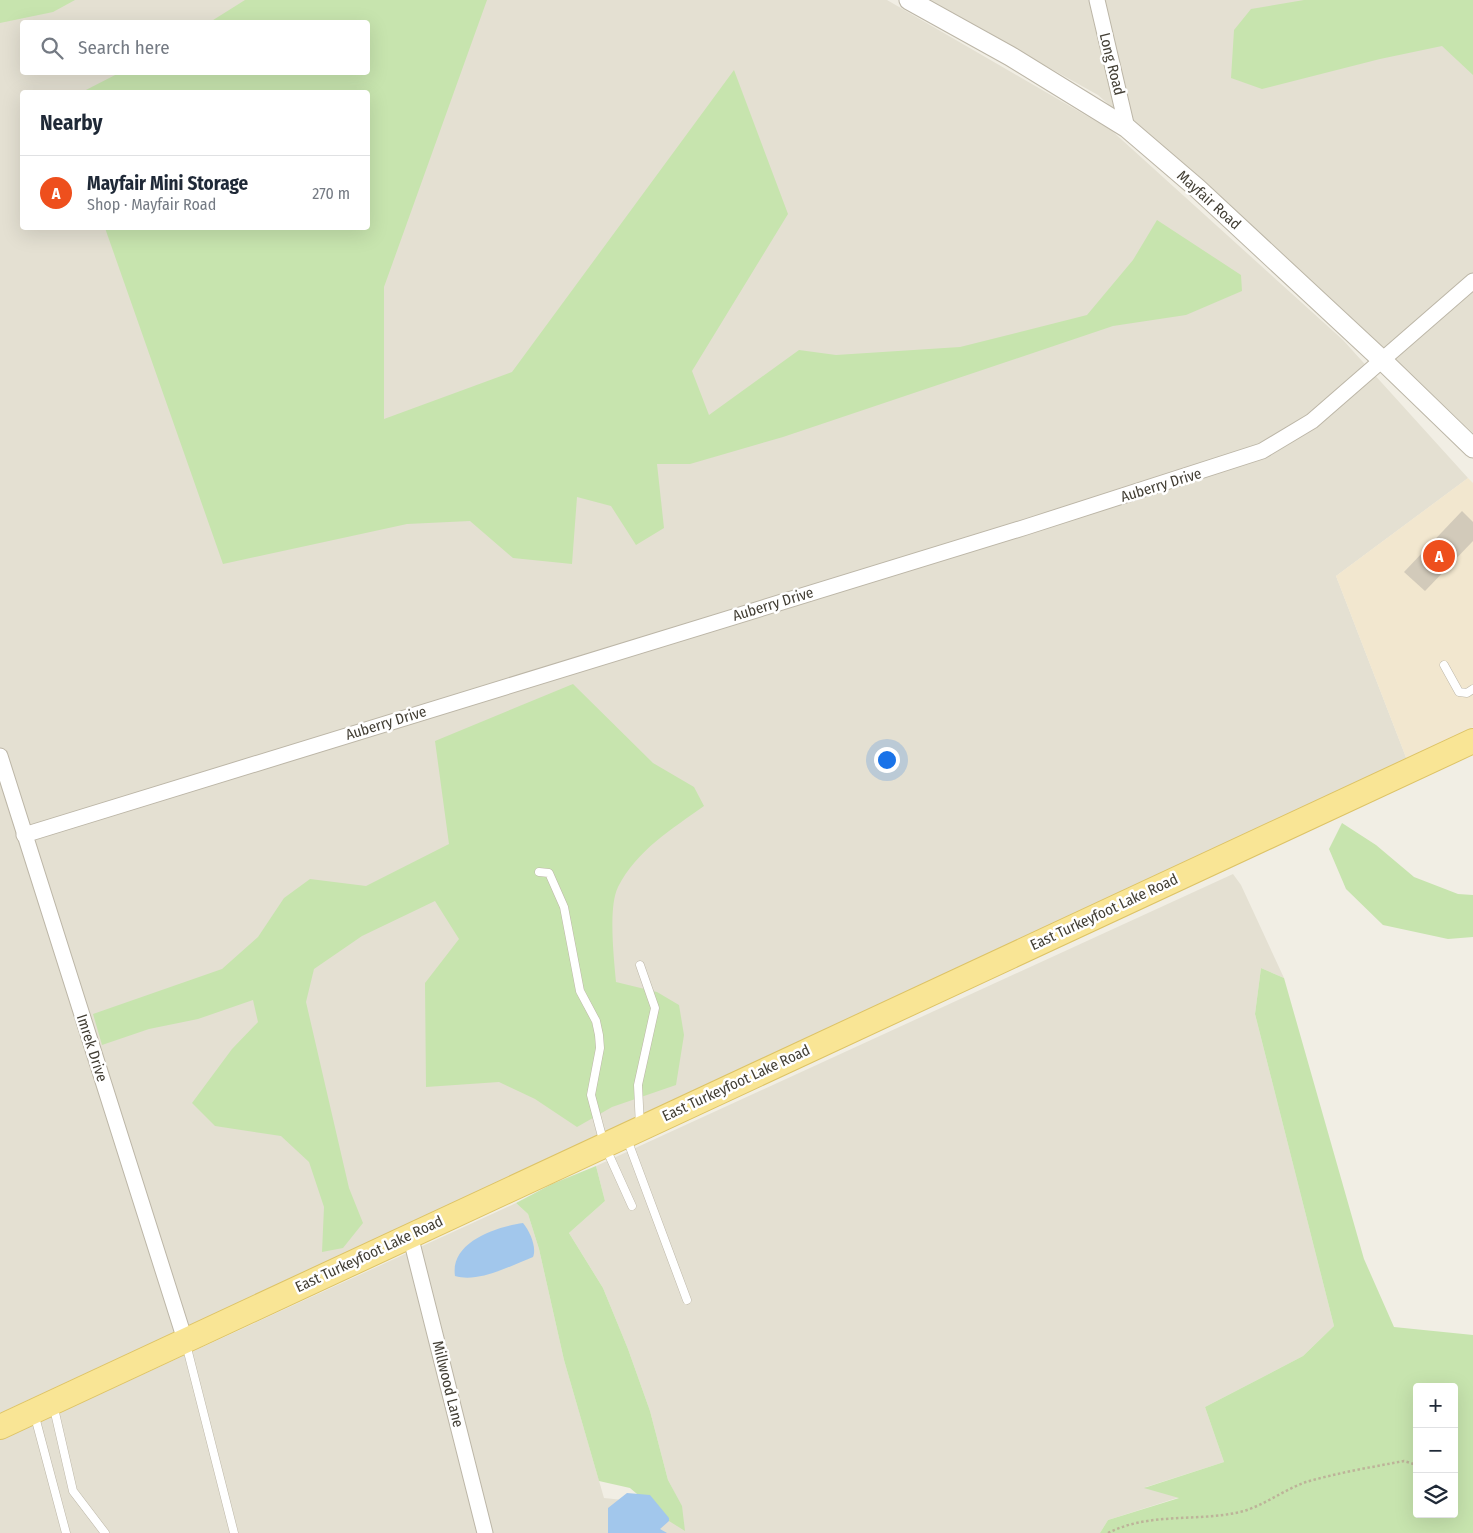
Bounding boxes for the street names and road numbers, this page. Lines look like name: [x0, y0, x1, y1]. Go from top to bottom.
street label: Long Road: [1096, 31, 1128, 97]
street label: Mayfair Road: [1173, 167, 1245, 233]
street label: Auberry Drive: [1118, 464, 1204, 506]
street label: Auberry Drive: [730, 583, 816, 625]
street label: Auberry Drive: [343, 702, 429, 744]
street label: East Turkeyfoot Lake Road: [1027, 870, 1181, 954]
street label: Imrek Drive: [73, 1012, 111, 1084]
street label: East Turkeyfoot Lake Road: [659, 1041, 813, 1125]
street label: East Turkeyfoot Lake Road: [292, 1212, 446, 1296]
street label: Millwood Lane: [429, 1339, 467, 1429]

